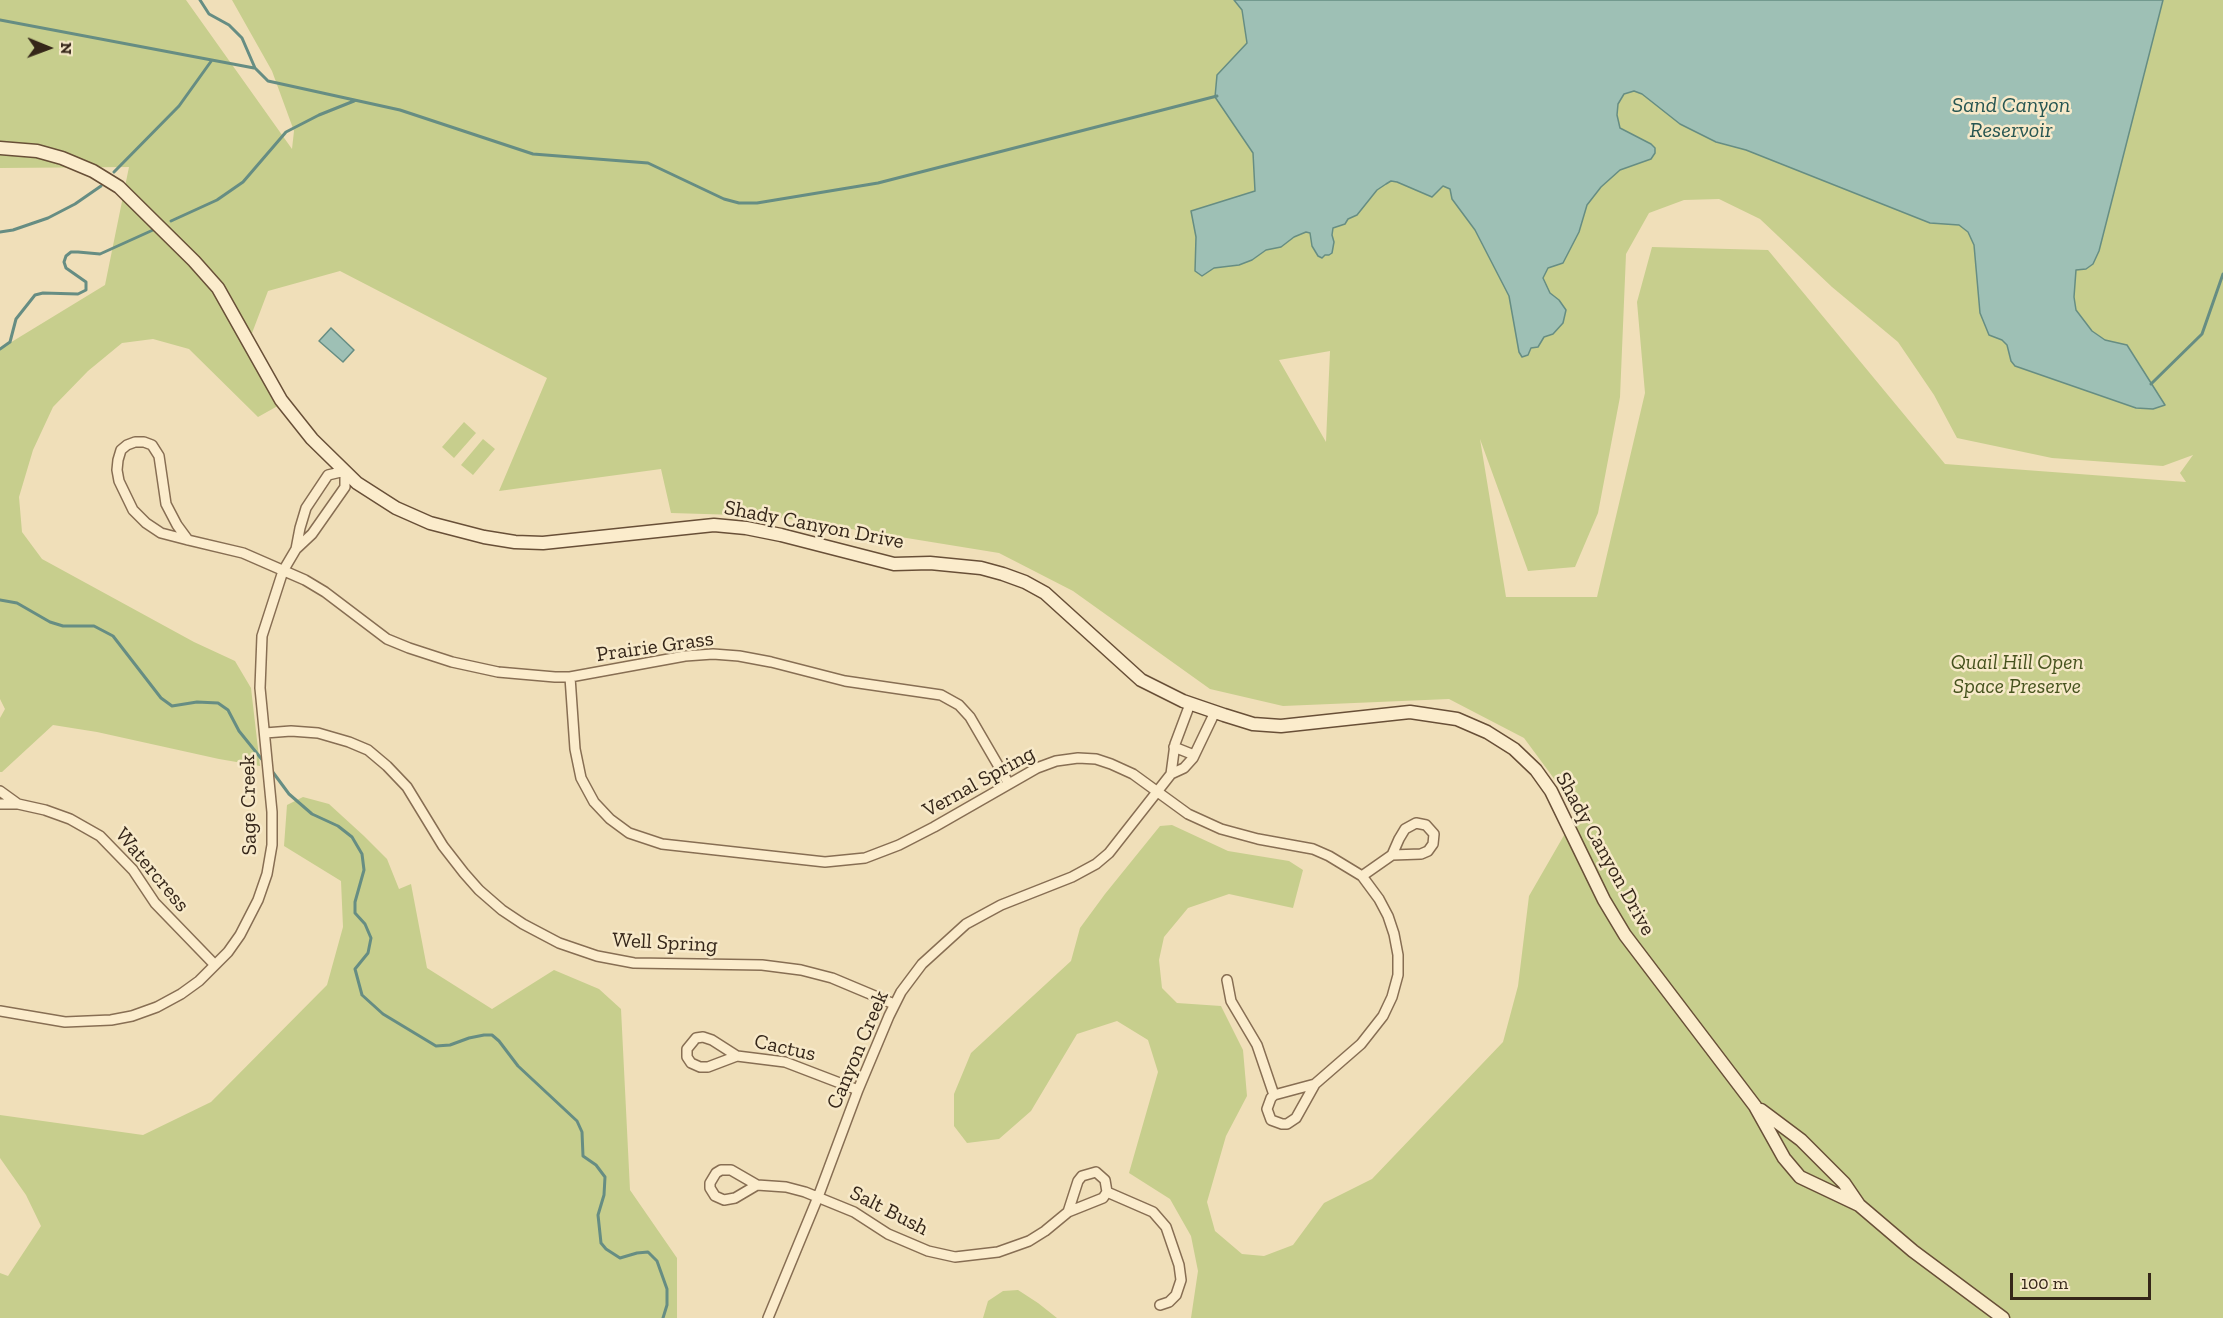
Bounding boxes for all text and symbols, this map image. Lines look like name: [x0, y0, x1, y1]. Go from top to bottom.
north arrow: [18, 18, 78, 78]
text: N: [57, 42, 76, 55]
water label: Sand Canyon Reservoir: [1952, 93, 2070, 144]
street label: Shady Canyon Drive: [722, 495, 906, 555]
street label: Prairie Grass: [595, 626, 715, 668]
park label: Quail Hill Open Space Preserve: [1951, 650, 2083, 700]
street label: Vernal Spring: [918, 741, 1040, 823]
street label: Sage Creek: [236, 755, 262, 855]
street label: Shady Canyon Drive: [1550, 768, 1660, 940]
street label: Watercress: [110, 823, 194, 917]
street label: Well Spring: [612, 928, 718, 958]
street label: Canyon Creek: [822, 987, 894, 1113]
street label: Cactus: [752, 1029, 818, 1067]
street label: Salt Bush: [845, 1181, 933, 1241]
scale bar: [2013, 1261, 2154, 1299]
text: 100 m: [2021, 1272, 2068, 1294]

